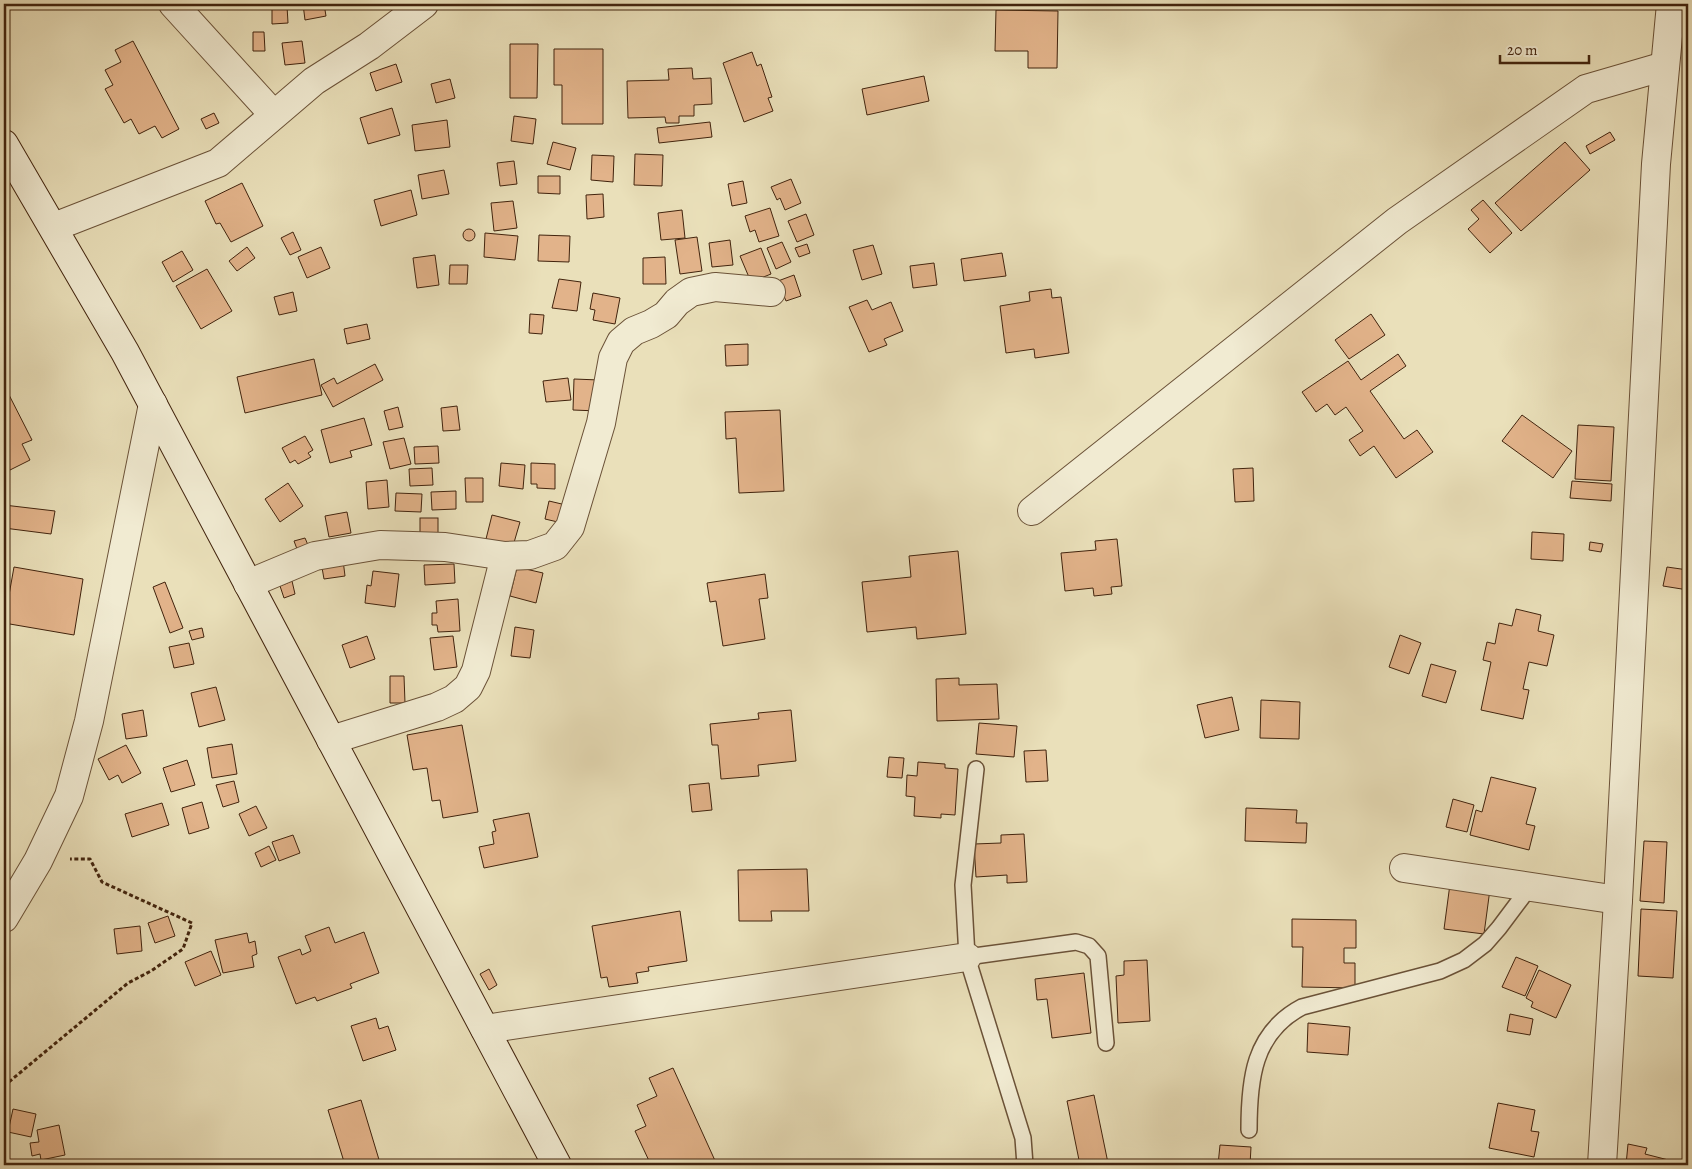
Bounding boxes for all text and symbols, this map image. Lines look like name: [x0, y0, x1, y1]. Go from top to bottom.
scale bar: [1500, 32, 1588, 64]
text: 20 m: [1507, 40, 1538, 60]

